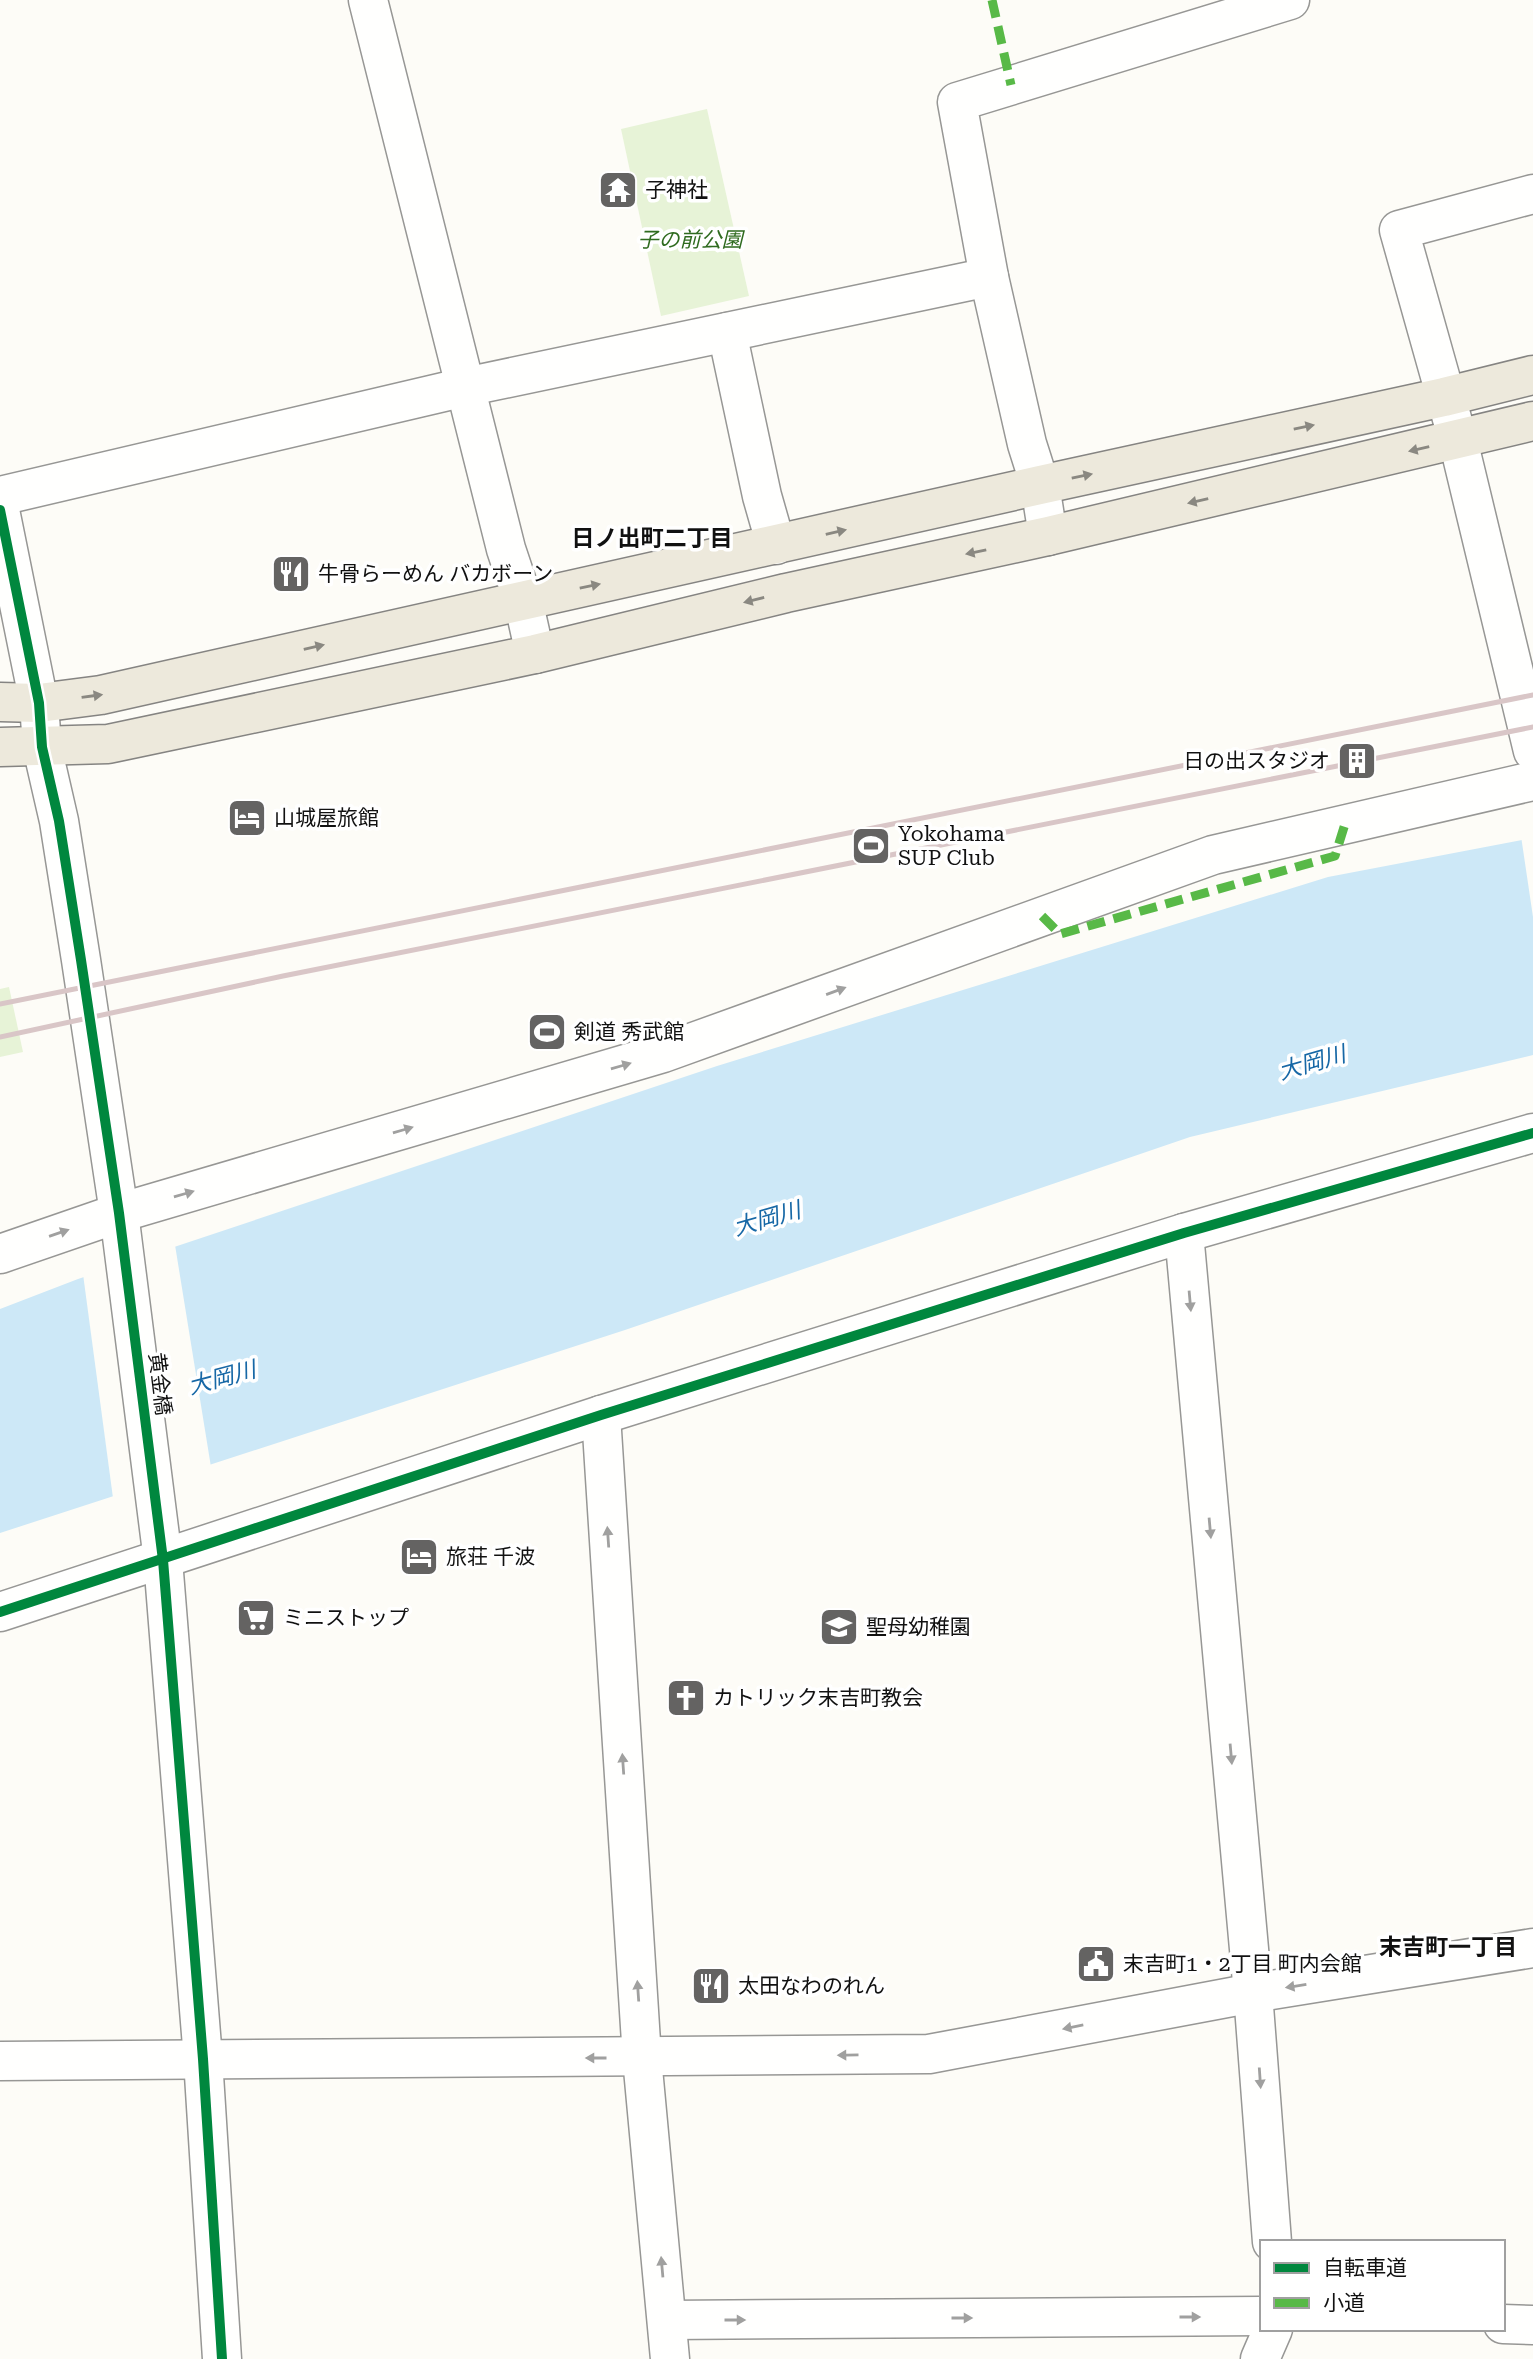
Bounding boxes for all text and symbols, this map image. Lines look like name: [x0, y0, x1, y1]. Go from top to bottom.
temple icon: 子神社: [597, 169, 639, 211]
place label: 子神社: [645, 178, 708, 202]
park label: 子の前公園: [638, 228, 745, 252]
one-way arrow: [1293, 422, 1315, 433]
one-way arrow: [1408, 444, 1430, 455]
one-way arrow: [1071, 470, 1093, 481]
one-way arrow: [1187, 496, 1209, 507]
district label: 日ノ出町二丁目: [572, 525, 733, 552]
one-way arrow: [825, 526, 847, 537]
one-way arrow: [965, 546, 987, 557]
restaurant icon: 牛骨らーめん バカボーン: [270, 553, 312, 595]
place label: 牛骨らーめん バカボーン: [318, 562, 553, 586]
one-way arrow: [579, 580, 601, 591]
one-way arrow: [743, 595, 765, 606]
one-way arrow: [303, 641, 325, 652]
one-way arrow: [81, 690, 103, 701]
building icon: 日の出スタジオ: [1336, 740, 1378, 782]
place label: 日の出スタジオ: [1183, 749, 1330, 773]
hotel icon: 山城屋旅館: [226, 797, 268, 839]
place label: 山城屋旅館: [274, 806, 379, 830]
place label: Yokohama SUP Club: [898, 822, 1005, 870]
sports icon: Yokohama SUP Club: [850, 825, 892, 867]
one-way arrow: [825, 985, 846, 996]
sports icon: 剣道 秀武館: [526, 1011, 568, 1053]
place label: 剣道 秀武館: [574, 1020, 684, 1044]
water label: 大岡川: [1275, 1040, 1352, 1085]
one-way arrow: [611, 1060, 632, 1070]
one-way arrow: [392, 1124, 413, 1134]
one-way arrow: [174, 1188, 195, 1198]
water label: 大岡川: [730, 1196, 807, 1241]
one-way arrow: [49, 1227, 70, 1238]
one-way arrow: [1185, 1290, 1196, 1312]
street label: 黄金橋: [144, 1351, 176, 1417]
water label: 大岡川: [185, 1355, 262, 1400]
one-way arrow: [1205, 1517, 1216, 1539]
one-way arrow: [603, 1526, 614, 1548]
hotel icon: 旅荘 千波: [398, 1536, 440, 1578]
place label: 旅荘 千波: [446, 1545, 535, 1569]
supermarket icon: ミニストップ: [235, 1597, 277, 1639]
place label: ミニストップ: [283, 1606, 409, 1630]
school or university icon: 聖母幼稚園: [818, 1606, 860, 1648]
place label: 聖母幼稚園: [866, 1615, 971, 1639]
church icon: カトリック末吉町教会: [665, 1677, 707, 1719]
place label: カトリック末吉町教会: [713, 1686, 923, 1710]
one-way arrow: [1226, 1743, 1237, 1765]
one-way arrow: [617, 1753, 628, 1775]
district label: 末吉町一丁目: [1379, 1934, 1517, 1961]
public building icon: 末吉町1・2丁目 町内会館: [1075, 1943, 1117, 1985]
place label: 末吉町1・2丁目 町内会館: [1123, 1952, 1362, 1976]
restaurant icon: 太田なわのれん: [690, 1965, 732, 2007]
place label: 太田なわのれん: [738, 1974, 885, 1998]
one-way arrow: [632, 1980, 643, 2002]
one-way arrow: [1285, 1981, 1307, 1992]
one-way arrow: [1062, 2022, 1084, 2033]
one-way arrow: [836, 2049, 858, 2061]
one-way arrow: [584, 2052, 606, 2064]
one-way arrow: [1255, 2068, 1266, 2090]
legend: [1260, 2240, 1505, 2331]
one-way arrow: [656, 2255, 667, 2277]
text: 自転車道: [1323, 2256, 1407, 2280]
text: 小道: [1323, 2291, 1365, 2315]
one-way arrow: [1179, 2311, 1201, 2323]
one-way arrow: [952, 2312, 974, 2324]
one-way arrow: [724, 2314, 746, 2326]

